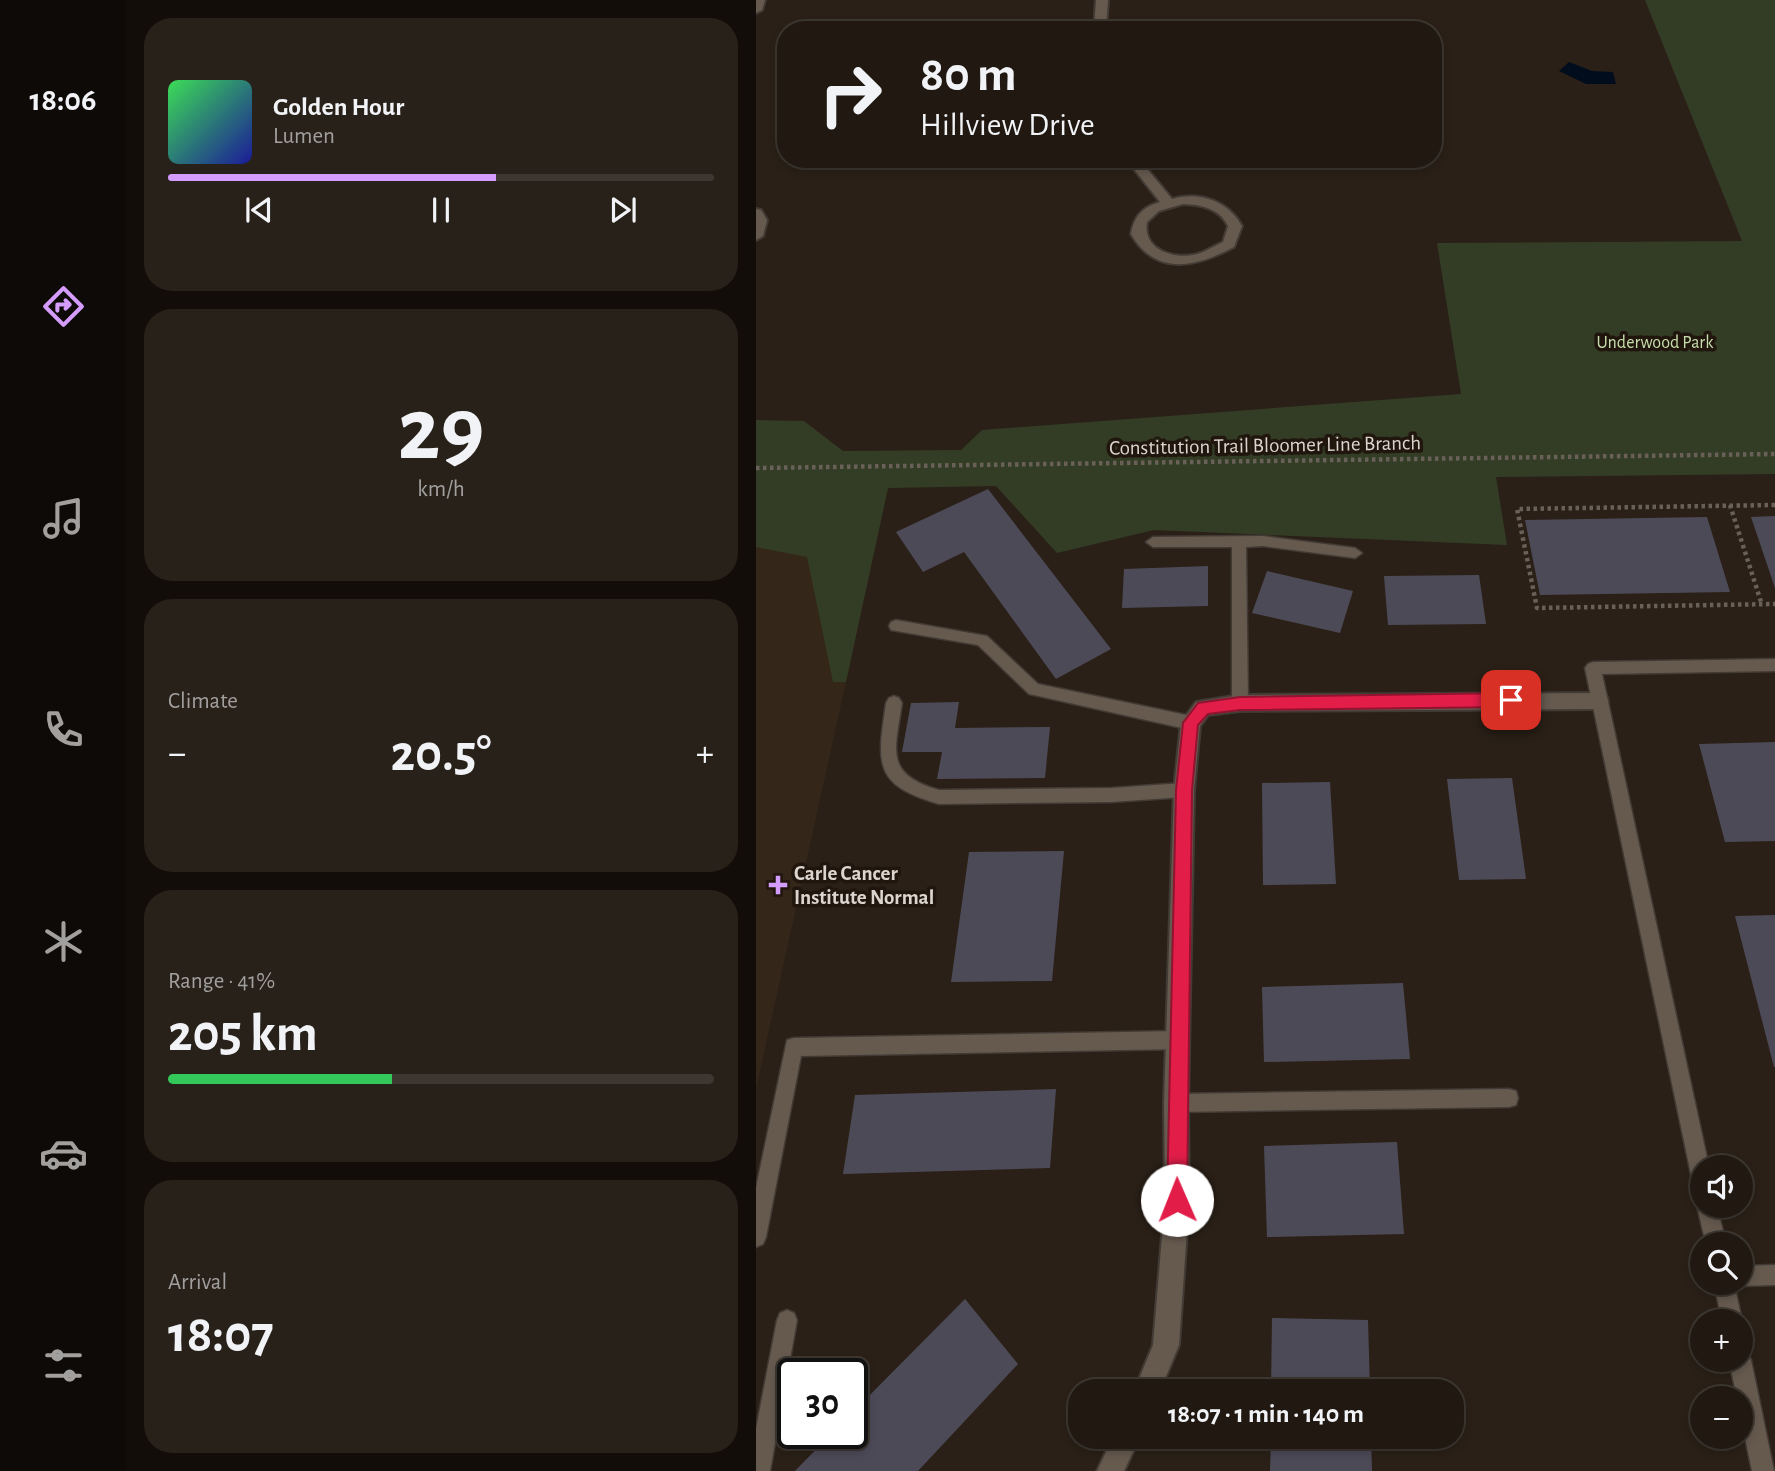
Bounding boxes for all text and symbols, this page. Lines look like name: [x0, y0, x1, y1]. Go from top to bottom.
icon: right: [805, 49, 896, 140]
text: 80 m: [920, 51, 1017, 100]
text: 18:06: [30, 84, 96, 116]
text: Golden Hour: [273, 94, 404, 120]
text: Hillview Drive: [920, 109, 1095, 141]
text: Lumen: [273, 125, 335, 148]
icon: previous: [240, 191, 278, 229]
icon: pause: [422, 191, 460, 229]
icon: next: [604, 191, 642, 229]
icon: directions: [39, 282, 88, 331]
park label: Underwood Park: [1597, 334, 1714, 352]
text: 29: [398, 385, 484, 476]
street label: Constitution Trail Bloomer Line Branch: [1109, 432, 1421, 459]
text: km/h: [417, 478, 465, 501]
icon: music: [39, 494, 88, 543]
pin: [1481, 670, 1541, 730]
icon: arrive: [1492, 681, 1530, 719]
text: Climate: [168, 690, 238, 713]
icon: phone: [39, 705, 88, 754]
text: 20.5°: [390, 728, 492, 780]
text: −: [168, 735, 186, 773]
text: +: [696, 735, 714, 773]
place label: Carle Cancer Institute Normal: [794, 863, 934, 908]
marker: Carle Cancer Institute Normal: [768, 875, 788, 895]
icon: climate: [39, 917, 88, 966]
text: Range · 41%: [168, 970, 275, 993]
text: 205 km: [168, 1008, 318, 1060]
icon: car: [39, 1129, 88, 1178]
map controls: [1690, 1155, 1753, 1449]
button: sound: [1690, 1155, 1753, 1218]
position arrow: [1140, 1163, 1214, 1237]
button: search: [1690, 1232, 1753, 1295]
text: Arrival: [168, 1271, 227, 1294]
text: 18:07: [168, 1309, 274, 1361]
button: +: [1690, 1309, 1753, 1372]
icon: filters: [39, 1341, 88, 1390]
speed limit sign: 30: [777, 1358, 868, 1449]
button: −: [1690, 1386, 1753, 1449]
text: 18:07 · 1 min · 140 m: [1168, 1401, 1364, 1427]

